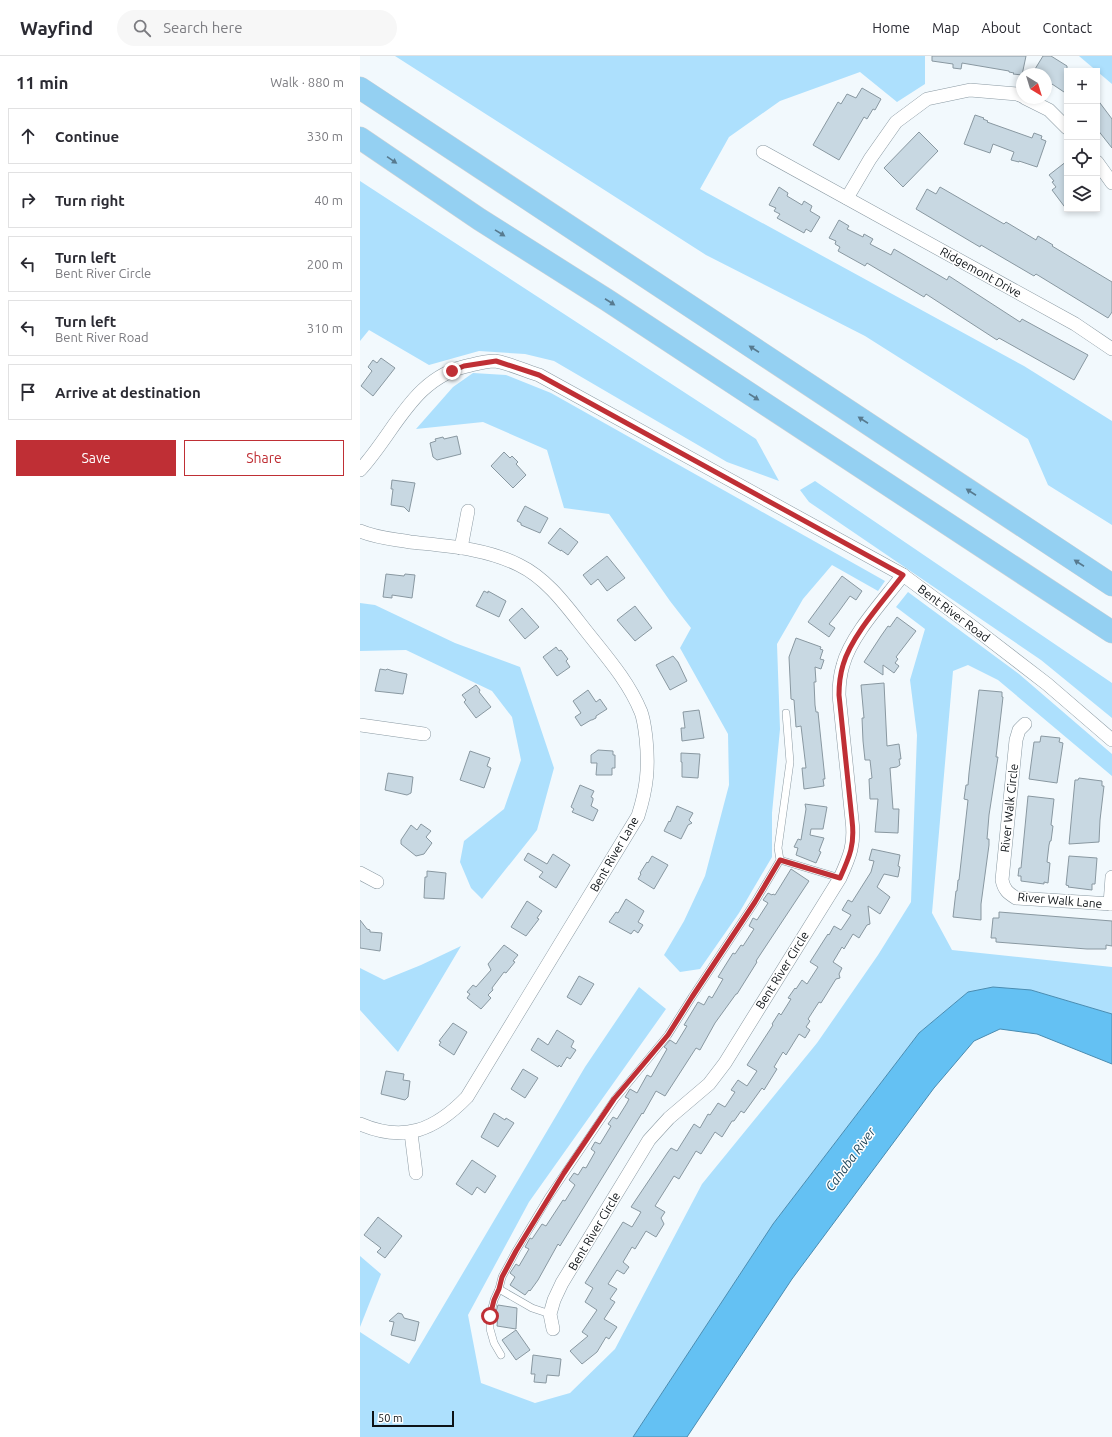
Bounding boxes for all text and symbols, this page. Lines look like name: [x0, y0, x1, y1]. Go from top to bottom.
search box: [117, 10, 397, 46]
text: Wayfind: [20, 17, 93, 39]
icon: search: [131, 17, 153, 39]
text: Search here: [163, 19, 242, 36]
text: Home: [872, 20, 910, 36]
text: Map: [932, 20, 960, 36]
text: About: [982, 20, 1021, 36]
text: Contact: [1043, 20, 1092, 36]
north arrow: [1016, 68, 1052, 104]
map controls: [1064, 68, 1100, 212]
button: +: [1064, 68, 1100, 104]
text: 11 min: [16, 73, 69, 92]
text: Walk · 880 m: [270, 75, 344, 89]
button: −: [1064, 104, 1100, 140]
icon: ahead: [17, 125, 39, 147]
text: Continue: [55, 128, 119, 145]
text: 330 m: [307, 129, 343, 143]
button: locate: [1064, 140, 1100, 176]
one-way arrow: [387, 156, 397, 164]
button: layers: [1064, 176, 1100, 212]
icon: right: [17, 189, 39, 211]
text: Turn right: [55, 192, 125, 209]
text: 40 m: [314, 193, 343, 207]
one-way arrow: [495, 229, 505, 237]
street label: Ridgemont Drive: [938, 244, 1024, 300]
text: Turn left: [55, 249, 116, 266]
icon: left: [17, 253, 39, 275]
text: 200 m: [307, 257, 343, 271]
text: Bent River Circle: [55, 266, 151, 280]
one-way arrow: [604, 299, 615, 306]
text: Turn left: [55, 313, 116, 330]
icon: left: [17, 317, 39, 339]
text: 310 m: [307, 321, 343, 335]
text: Bent River Road: [55, 330, 149, 344]
one-way arrow: [748, 345, 760, 352]
route end: [443, 362, 461, 380]
icon: arrive: [17, 381, 39, 403]
text: Arrive at destination: [55, 384, 201, 401]
one-way arrow: [748, 393, 759, 401]
one-way arrow: [857, 416, 868, 424]
button: Save: [16, 440, 176, 476]
button: Share: [184, 440, 344, 476]
one-way arrow: [966, 488, 976, 496]
one-way arrow: [1074, 560, 1085, 567]
street label: Bent River Road: [916, 582, 992, 644]
street label: River Walk Circle: [998, 763, 1020, 853]
street label: Bent River Lane: [587, 814, 641, 894]
street label: River Walk Lane: [1017, 890, 1103, 910]
street label: Bent River Circle: [753, 929, 811, 1011]
water label: Cahaba River: [822, 1124, 878, 1193]
street label: Bent River Circle: [566, 1190, 622, 1272]
route start: [481, 1307, 499, 1325]
scale bar: [372, 1409, 454, 1428]
text: 50 m: [378, 1412, 402, 1424]

